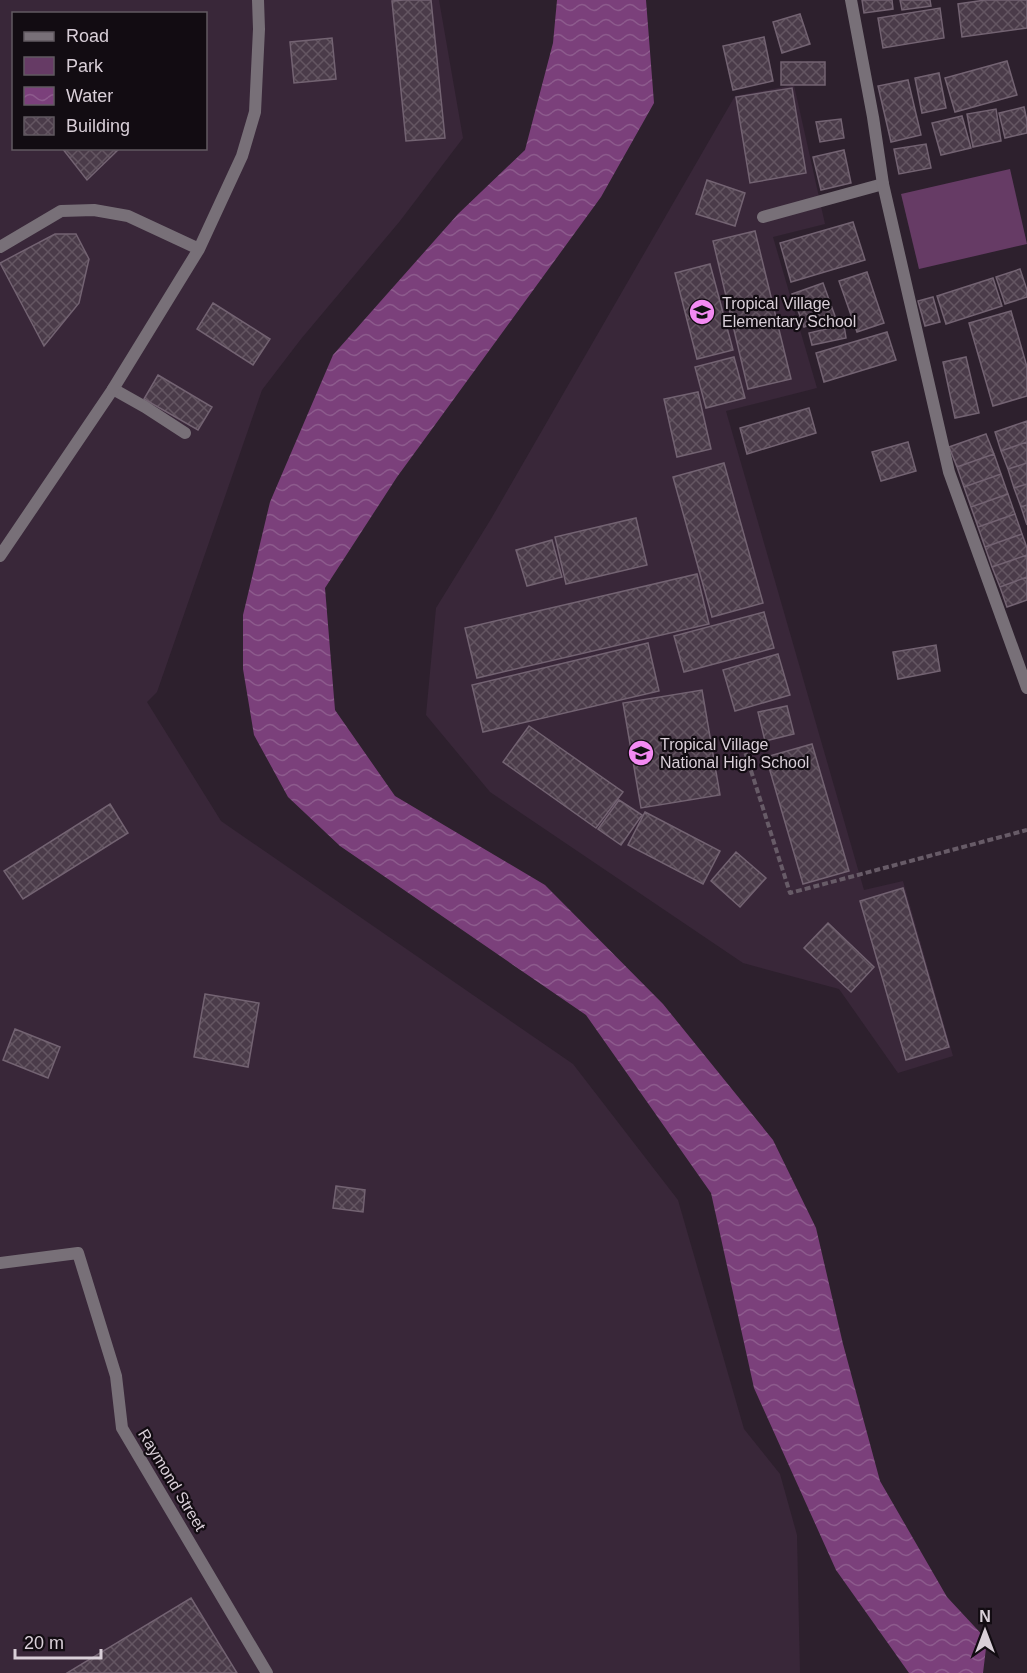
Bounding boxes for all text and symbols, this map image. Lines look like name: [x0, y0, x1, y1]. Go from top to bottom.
legend: [12, 12, 207, 150]
text: Road: [66, 26, 109, 46]
text: Park: [66, 56, 104, 76]
text: Water: [66, 86, 113, 106]
text: Building: [66, 116, 130, 136]
place label: Tropical Village Elementary School: [722, 295, 856, 330]
school or university icon: Tropical Village Elementary School: [687, 297, 717, 327]
place label: Tropical Village National High School: [660, 736, 809, 771]
school or university icon: Tropical Village National High School: [626, 738, 656, 768]
street label: Raymond Street: [135, 1426, 209, 1534]
north arrow: [955, 1601, 1015, 1661]
text: N: [979, 1608, 991, 1625]
scale bar: [15, 1622, 100, 1660]
text: 20 m: [24, 1633, 64, 1653]

